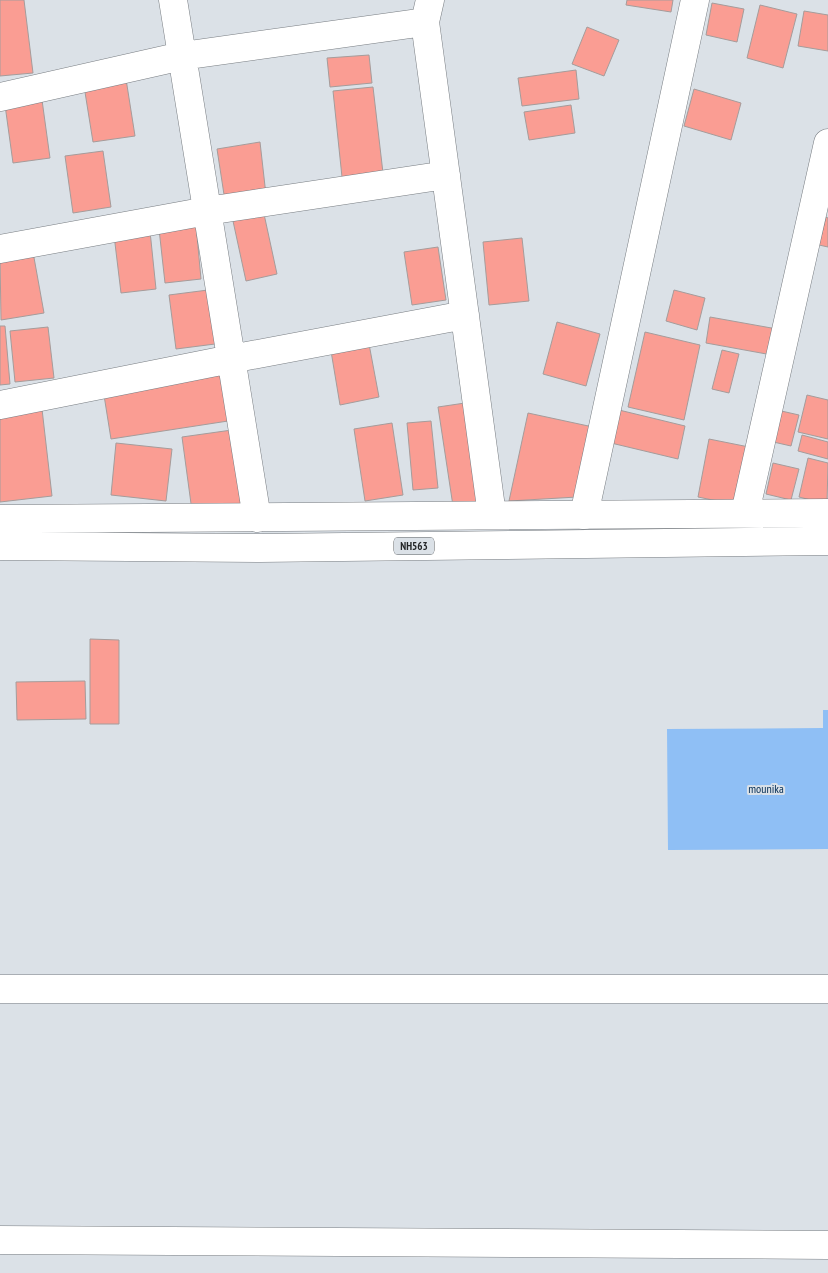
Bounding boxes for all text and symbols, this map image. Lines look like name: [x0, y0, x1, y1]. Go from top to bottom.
road number: NH563: [394, 538, 434, 554]
park label: mounika: [748, 781, 784, 796]

